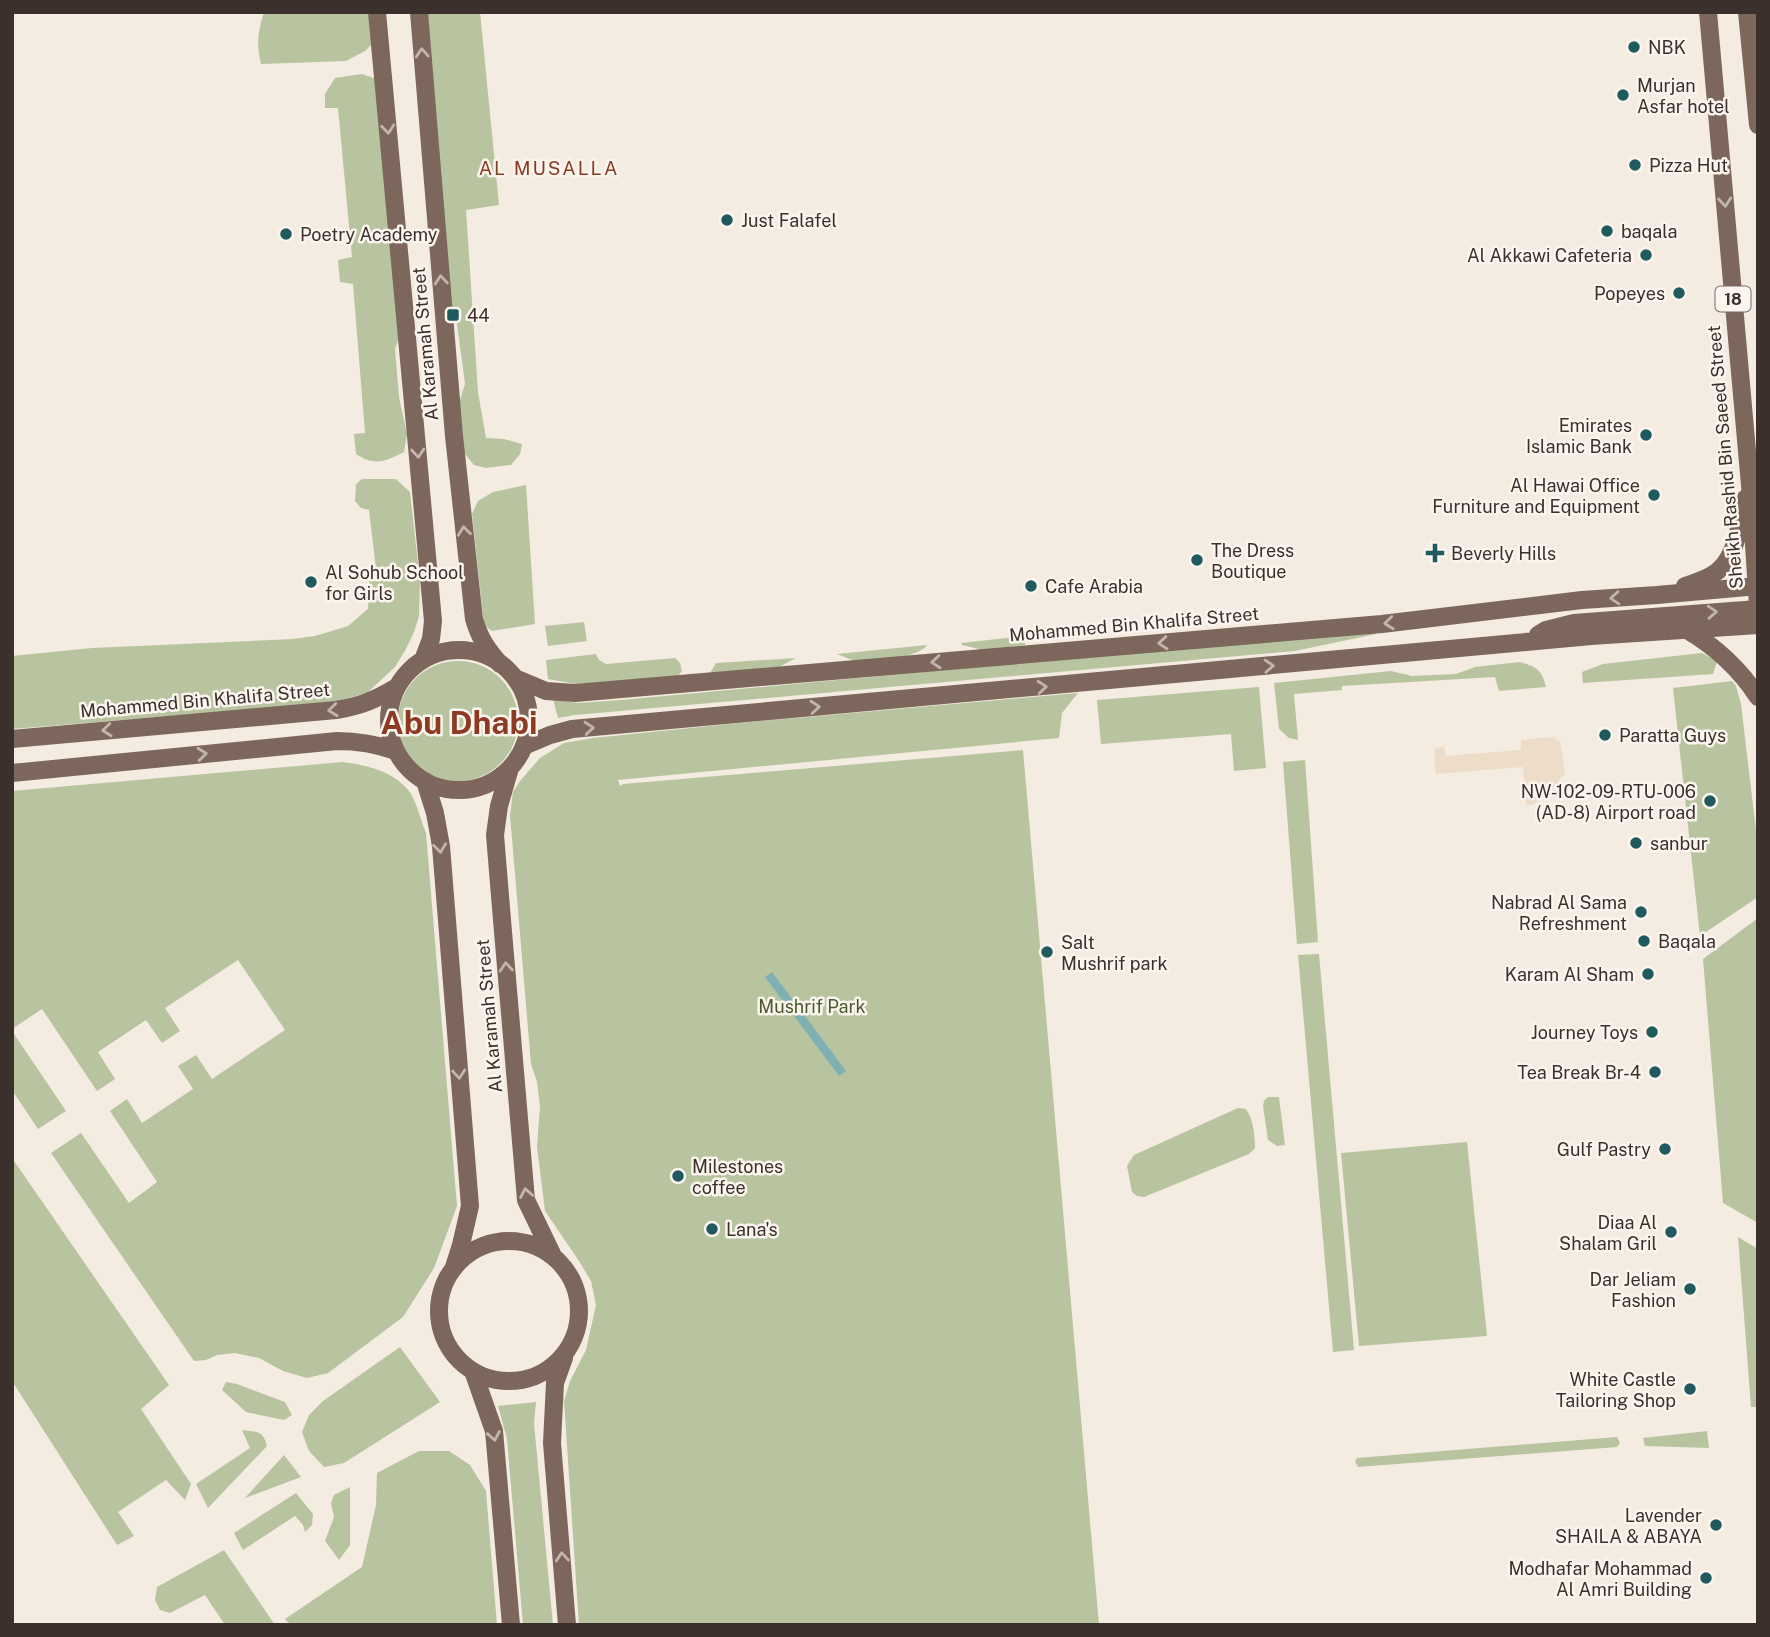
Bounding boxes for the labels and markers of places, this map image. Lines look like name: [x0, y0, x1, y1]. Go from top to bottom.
place label: NBK: [1648, 37, 1686, 58]
marker: NBK: [1626, 39, 1642, 55]
place label: Murjan Asfar hotel: [1637, 75, 1730, 117]
marker: Murjan Asfar hotel: [1615, 87, 1631, 103]
place label: Pizza Hut: [1649, 155, 1728, 176]
marker: Pizza Hut: [1627, 157, 1643, 173]
place label: Just Falafel: [741, 210, 837, 231]
marker: Just Falafel: [719, 212, 735, 228]
place label: baqala: [1621, 221, 1678, 242]
marker: baqala: [1599, 223, 1615, 239]
place label: Poetry Academy: [300, 224, 438, 245]
marker: Poetry Academy: [278, 226, 294, 242]
place label: Al Akkawi Cafeteria: [1467, 245, 1632, 266]
marker: Al Akkawi Cafeteria: [1638, 247, 1654, 263]
place label: Popeyes: [1594, 283, 1665, 304]
marker: Popeyes: [1671, 285, 1687, 301]
place label: 44: [467, 305, 490, 326]
marker: 44: [445, 307, 461, 323]
place label: Emirates Islamic Bank: [1526, 415, 1632, 457]
marker: Emirates Islamic Bank: [1638, 427, 1654, 443]
place label: Al Hawai Office Furniture and Equipment: [1432, 475, 1640, 517]
marker: Al Hawai Office Furniture and Equipment: [1646, 487, 1662, 503]
place label: The Dress Boutique: [1211, 540, 1294, 582]
marker: Beverly Hills: [1425, 543, 1445, 563]
place label: Beverly Hills: [1451, 543, 1556, 564]
marker: The Dress Boutique: [1189, 552, 1205, 568]
place label: Al Sohub School for Girls: [325, 562, 464, 604]
marker: Al Sohub School for Girls: [303, 574, 319, 590]
place label: Cafe Arabia: [1045, 576, 1143, 597]
marker: Cafe Arabia: [1023, 578, 1039, 594]
place label: Paratta Guys: [1619, 725, 1726, 746]
marker: Paratta Guys: [1597, 727, 1613, 743]
place label: NW-102-09-RTU-006 (AD-8) Airport road: [1521, 781, 1696, 823]
marker: NW-102-09-RTU-006 (AD-8) Airport road: [1702, 793, 1718, 809]
place label: sanbur: [1650, 833, 1708, 854]
marker: sanbur: [1628, 835, 1644, 851]
place label: Nabrad Al Sama Refreshment: [1491, 892, 1627, 934]
marker: Nabrad Al Sama Refreshment: [1633, 904, 1649, 920]
place label: Baqala: [1658, 931, 1716, 952]
place label: Salt Mushrif park: [1061, 932, 1168, 974]
marker: Baqala: [1636, 933, 1652, 949]
marker: Salt Mushrif park: [1039, 944, 1055, 960]
place label: Karam Al Sham: [1505, 964, 1634, 985]
marker: Karam Al Sham: [1640, 966, 1656, 982]
place label: Journey Toys: [1531, 1022, 1638, 1043]
marker: Journey Toys: [1644, 1024, 1660, 1040]
place label: Tea Break Br-4: [1517, 1062, 1641, 1083]
marker: Tea Break Br-4: [1647, 1064, 1663, 1080]
place label: Gulf Pastry: [1557, 1139, 1651, 1160]
marker: Gulf Pastry: [1657, 1141, 1673, 1157]
place label: Milestones coffee: [692, 1156, 783, 1198]
marker: Milestones coffee: [670, 1168, 686, 1184]
place label: Diaa Al Shalam Gril: [1559, 1212, 1657, 1254]
place label: Lana's: [726, 1219, 778, 1240]
marker: Lana's: [704, 1221, 720, 1237]
marker: Diaa Al Shalam Gril: [1663, 1224, 1679, 1240]
place label: Dar Jeliam Fashion: [1590, 1269, 1676, 1311]
marker: Dar Jeliam Fashion: [1682, 1281, 1698, 1297]
place label: White Castle Tailoring Shop: [1556, 1369, 1676, 1411]
marker: White Castle Tailoring Shop: [1682, 1381, 1698, 1397]
place label: Lavender SHAILA & ABAYA: [1555, 1505, 1702, 1547]
marker: Lavender SHAILA & ABAYA: [1708, 1517, 1724, 1533]
place label: Modhafar Mohammad Al Amri Building: [1508, 1558, 1692, 1600]
marker: Modhafar Mohammad Al Amri Building: [1698, 1570, 1714, 1586]

